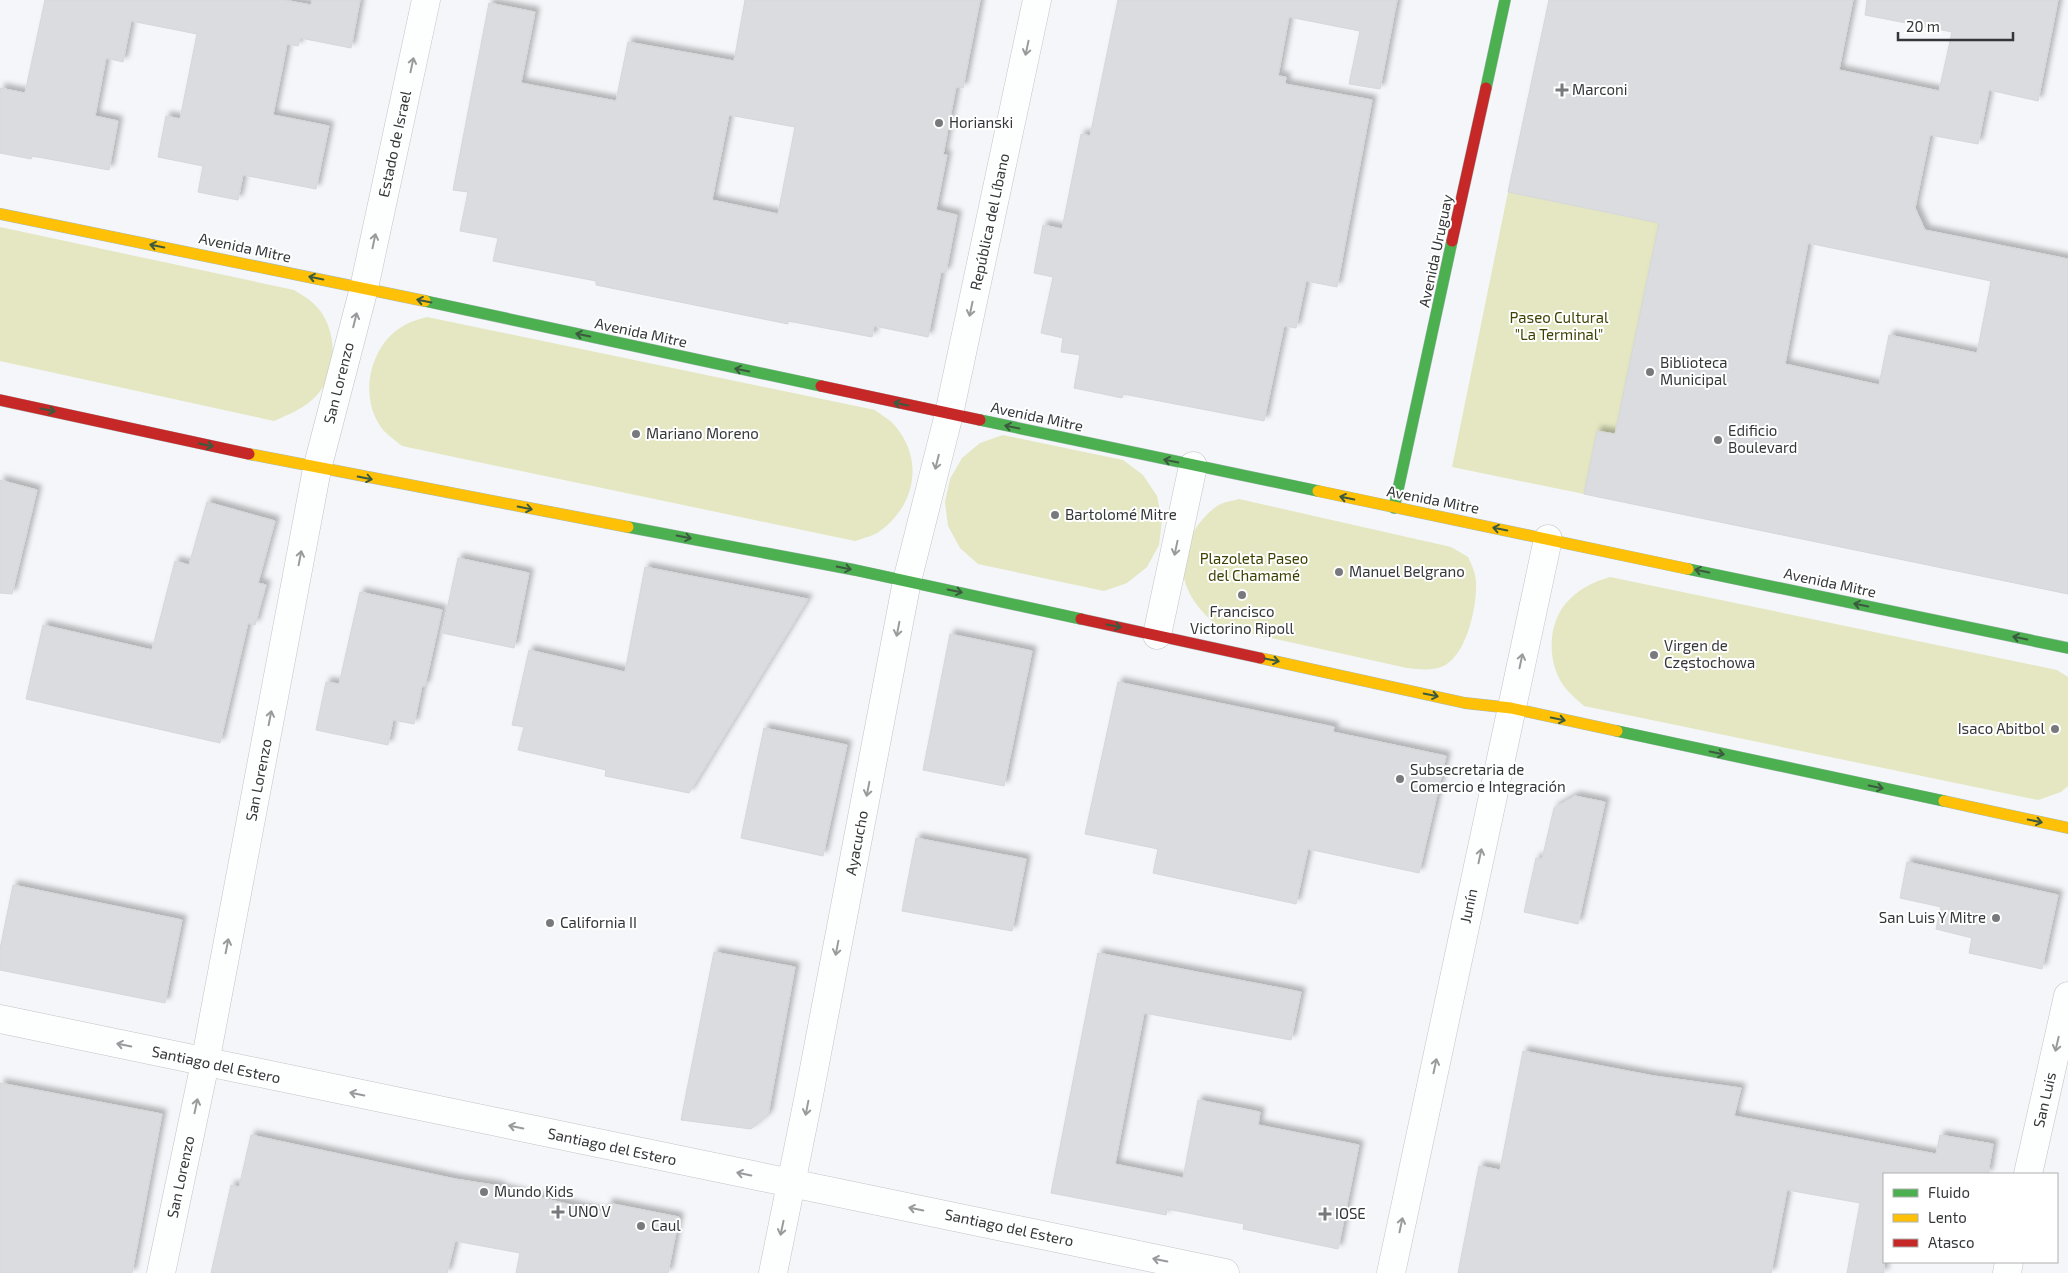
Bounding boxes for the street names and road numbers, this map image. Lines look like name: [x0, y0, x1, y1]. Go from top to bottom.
street label: Estado de Israel: [374, 88, 414, 199]
street label: República del Líbano: [966, 152, 1012, 292]
street label: Avenida Uruguay: [1414, 193, 1456, 309]
street label: Avenida Mitre: [197, 228, 293, 266]
street label: Avenida Mitre: [593, 313, 689, 351]
street label: San Lorenzo: [319, 340, 357, 426]
street label: Avenida Mitre: [989, 397, 1085, 435]
street label: Avenida Mitre: [1385, 481, 1481, 517]
street label: Avenida Mitre: [1782, 563, 1878, 601]
street label: San Lorenzo: [241, 737, 275, 823]
street label: Ayacucho: [841, 809, 871, 877]
street label: Junín: [1456, 887, 1480, 925]
street label: Santiago del Estero: [150, 1042, 282, 1086]
street label: San Luis: [2029, 1070, 2059, 1129]
street label: Santiago del Estero: [546, 1124, 678, 1168]
street label: San Lorenzo: [163, 1134, 198, 1220]
street label: Santiago del Estero: [943, 1205, 1075, 1249]

